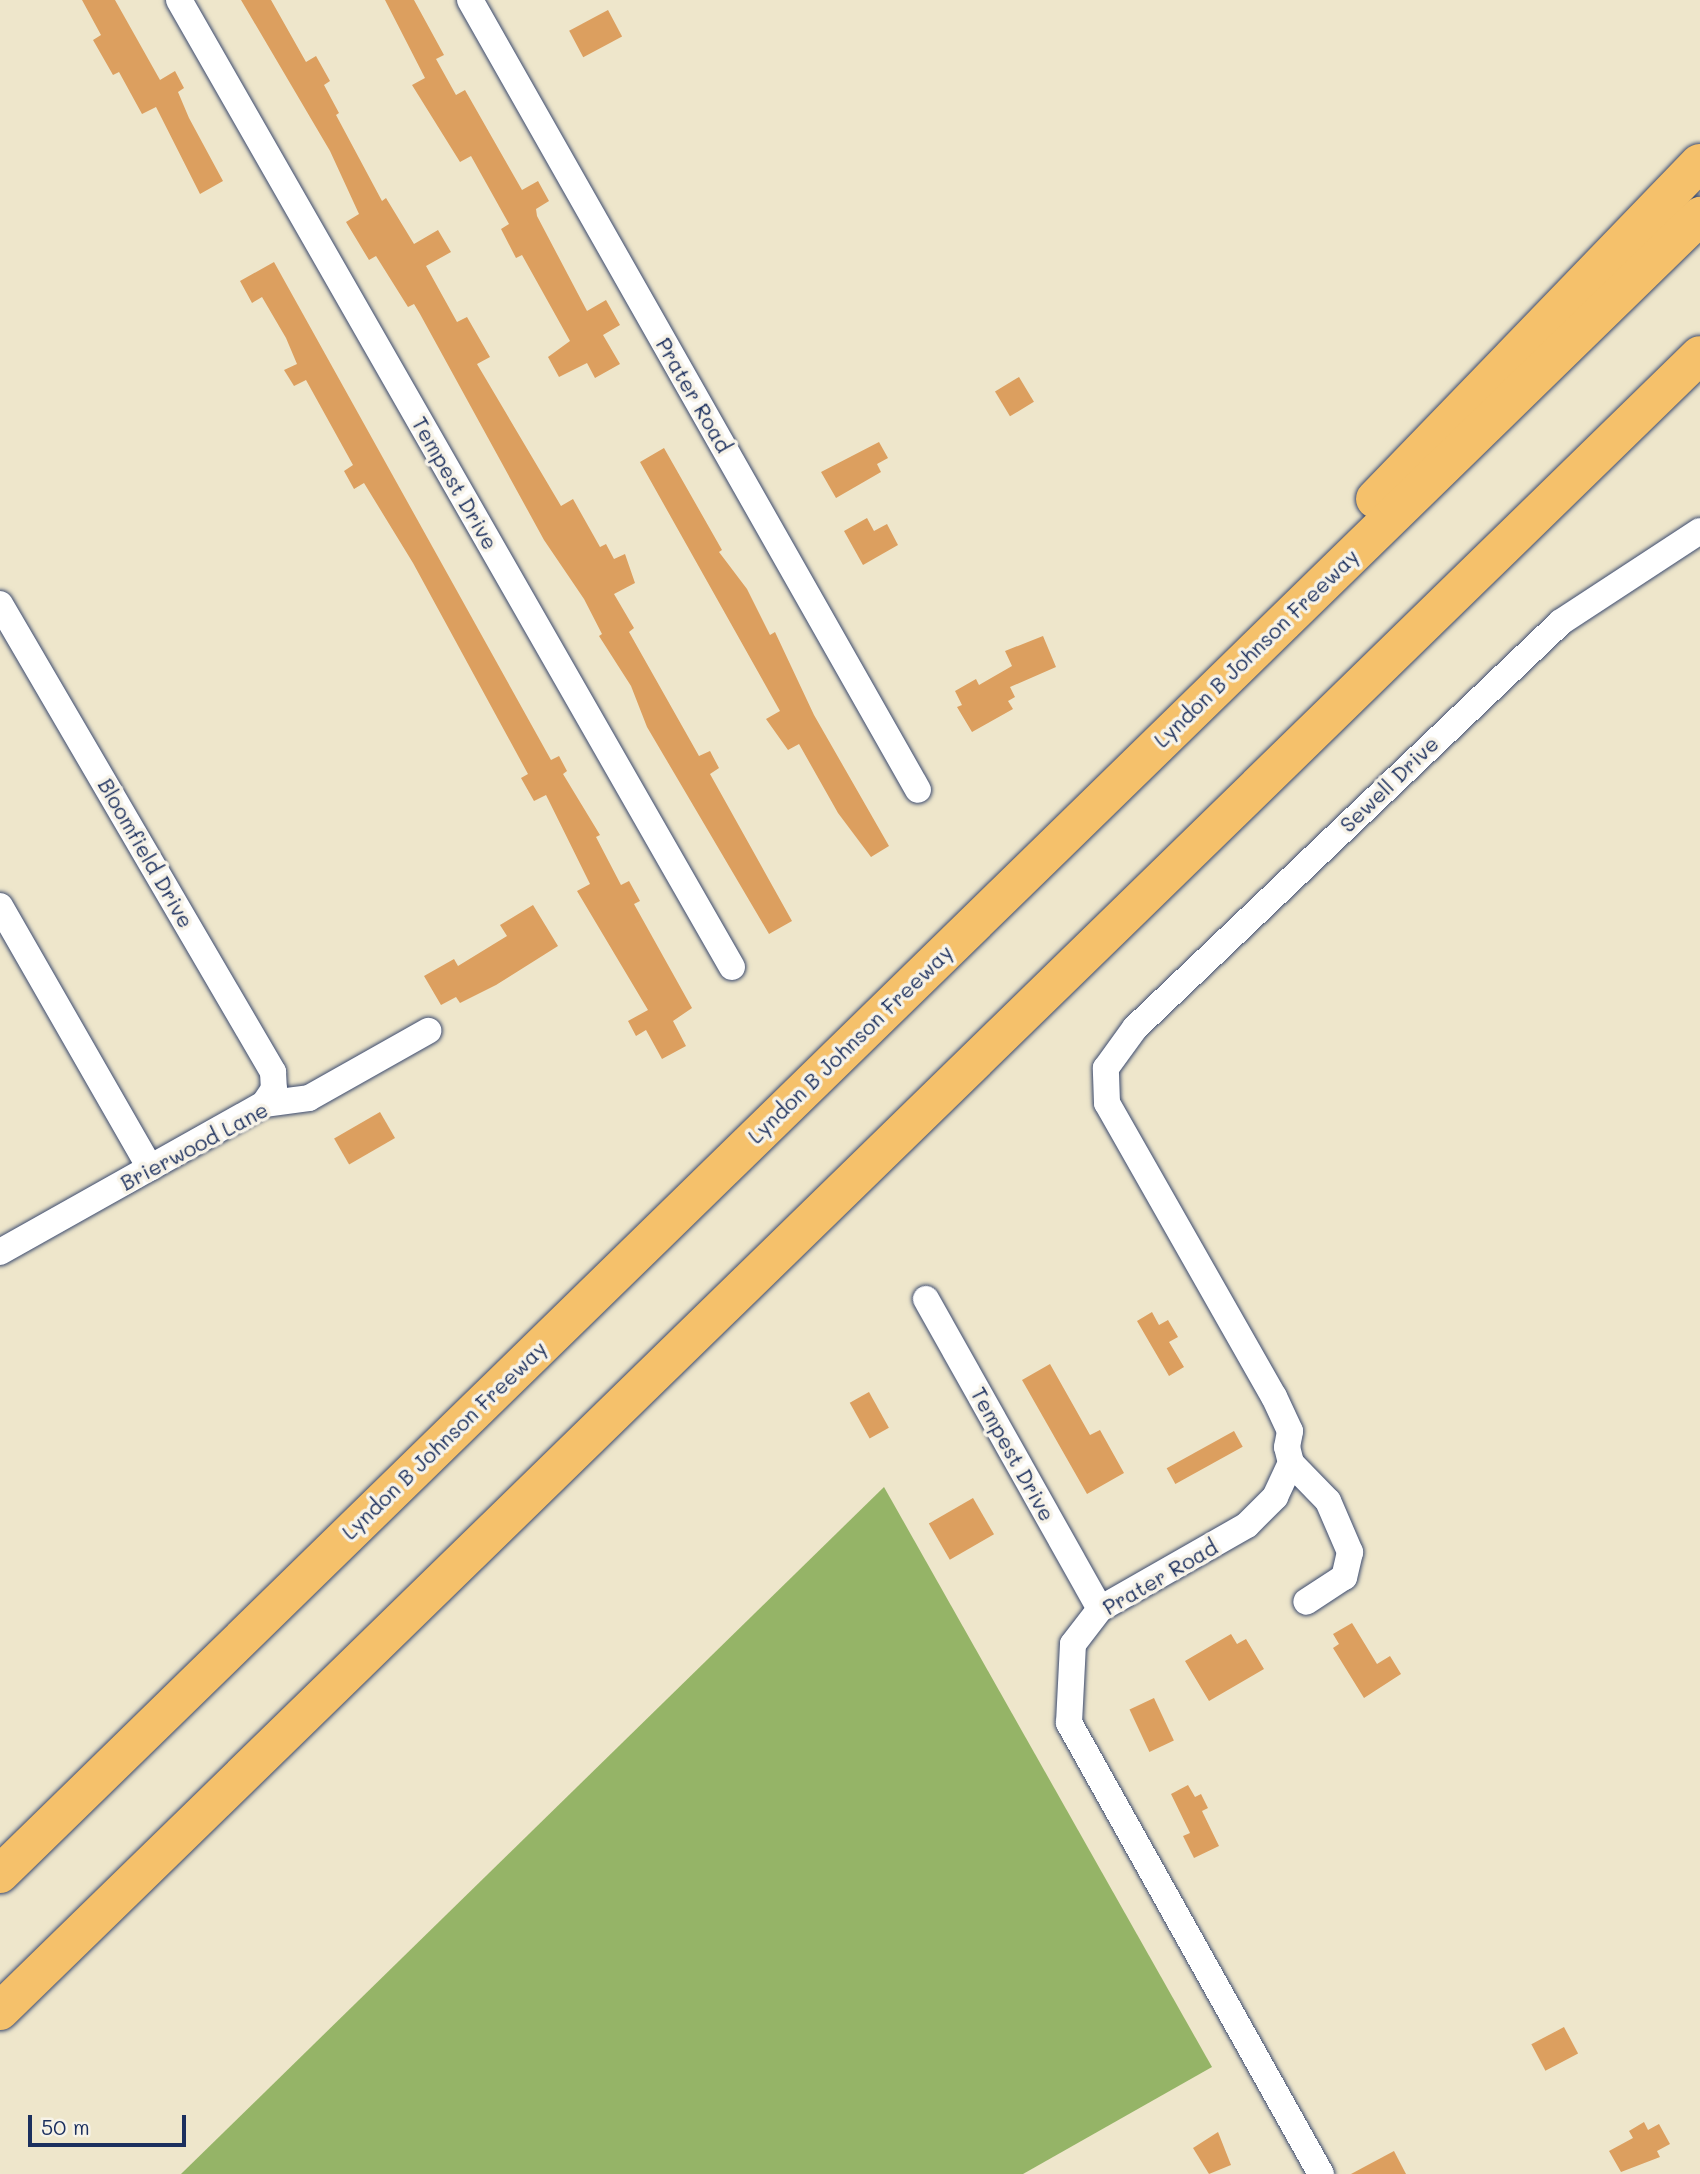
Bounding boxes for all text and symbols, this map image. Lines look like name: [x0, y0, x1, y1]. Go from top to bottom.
street label: Prater Road: [651, 333, 737, 457]
street label: Tempest Drive: [407, 412, 503, 554]
street label: Lyndon B Johnson Freeway: [1148, 544, 1364, 752]
street label: Sewell Drive: [1335, 731, 1443, 837]
street label: Bloomfield Drive: [93, 774, 199, 932]
street label: Lyndon B Johnson Freeway: [742, 940, 958, 1148]
street label: Brierwood Lane: [116, 1096, 272, 1196]
street label: Lyndon B Johnson Freeway: [336, 1336, 552, 1544]
street label: Tempest Drive: [966, 1383, 1060, 1525]
street label: Prater Road: [1098, 1534, 1222, 1620]
scale bar: [32, 2100, 189, 2144]
text: 50 m: [41, 2113, 90, 2140]

